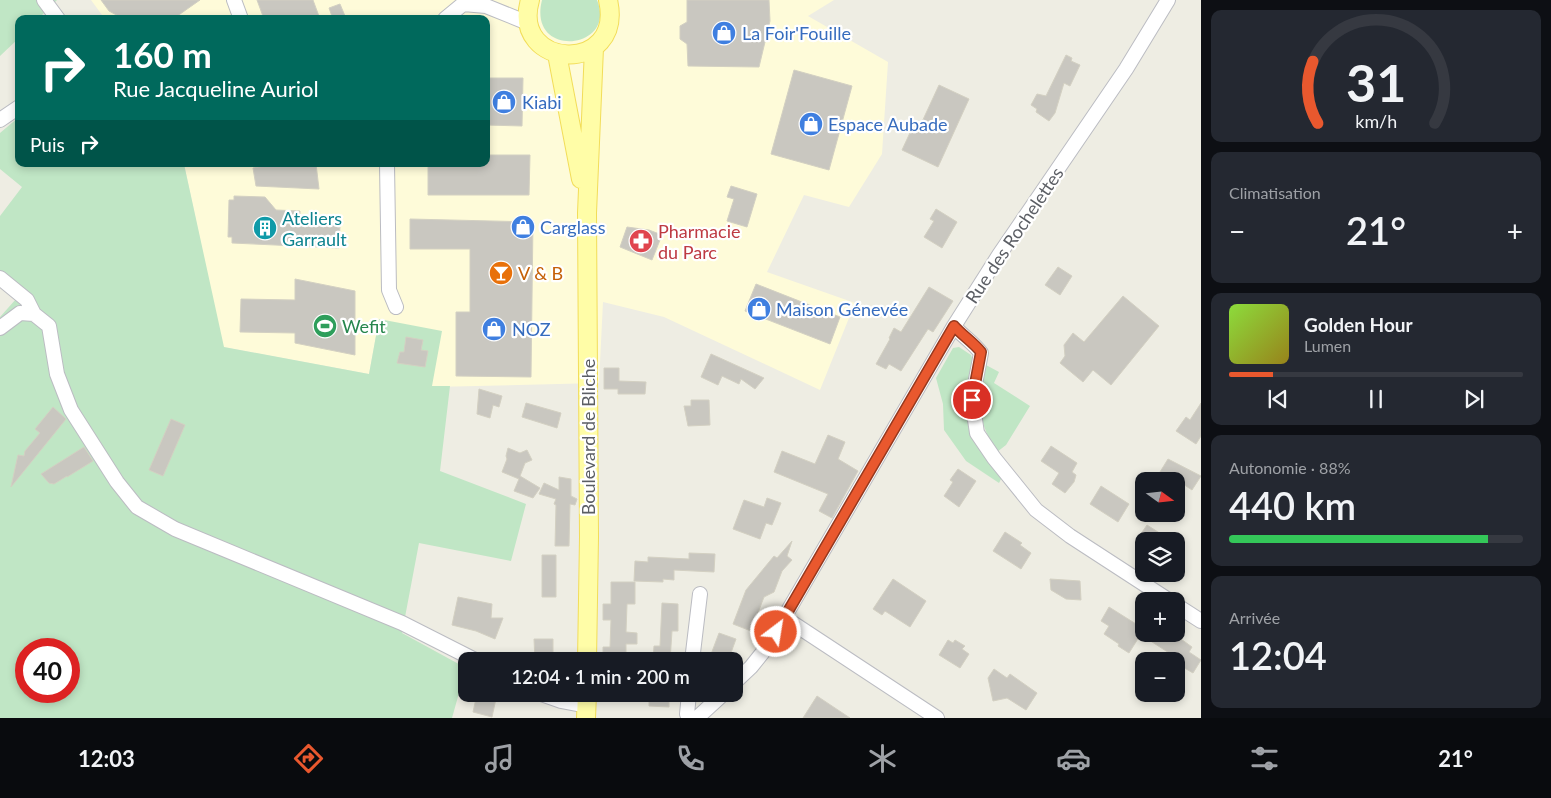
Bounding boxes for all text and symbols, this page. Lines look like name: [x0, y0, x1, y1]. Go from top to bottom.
shop icon: La Foir'Fouille: [711, 20, 737, 46]
place label: La Foir'Fouille: [742, 22, 851, 44]
text: 160 m: [113, 33, 212, 75]
icon: right: [30, 35, 95, 100]
text: 31: [1346, 51, 1406, 113]
text: Rue Jacqueline Auriol: [113, 75, 319, 102]
shop icon: Kiabi: [491, 89, 517, 115]
place label: Kiabi: [522, 91, 562, 113]
text: km/h: [1355, 110, 1397, 132]
shop icon: Espace Aubade: [798, 111, 824, 137]
place label: Espace Aubade: [828, 113, 948, 135]
icon: right: [75, 130, 103, 158]
text: Puis: [30, 133, 65, 156]
street label: Rue des Rochelettes: [960, 163, 1068, 307]
text: Climatisation: [1229, 183, 1321, 202]
place label: Ateliers Garrault: [282, 207, 347, 250]
text: 21°: [1346, 207, 1406, 253]
shop icon: Carglass: [510, 214, 536, 240]
text: −: [1229, 214, 1245, 248]
text: +: [1507, 214, 1523, 248]
building icon: Ateliers Garrault: [252, 215, 278, 241]
place label: Carglass: [540, 216, 606, 238]
place label: Pharmacie du Parc: [658, 220, 740, 263]
pharmacy icon: Pharmacie du Parc: [628, 228, 654, 254]
bar icon: V & B: [488, 260, 514, 286]
place label: V & B: [518, 262, 563, 284]
shop icon: Maison Génevée: [746, 296, 772, 322]
place label: Maison Génevée: [776, 298, 908, 320]
sports icon: Wefit: [312, 313, 338, 339]
text: Golden Hour: [1304, 313, 1413, 336]
place label: Wefit: [342, 315, 386, 337]
shop icon: NOZ: [481, 316, 507, 342]
place label: NOZ: [512, 318, 551, 340]
text: Lumen: [1304, 336, 1351, 355]
street label: Boulevard de Bliche: [577, 359, 599, 515]
pin: [951, 379, 993, 421]
icon: previous: [1264, 385, 1292, 413]
icon: pause: [1362, 385, 1390, 413]
icon: next: [1460, 385, 1488, 413]
icon: arrive: [958, 386, 986, 414]
text: Autonomie · 88%: [1229, 458, 1351, 477]
north arrow: [1135, 472, 1185, 522]
map controls: [1135, 472, 1185, 702]
text: 440 km: [1229, 482, 1356, 528]
button: layers: [1135, 532, 1185, 582]
button: +: [1135, 592, 1185, 642]
position arrow: [749, 605, 801, 657]
text: Arrivée: [1229, 608, 1280, 627]
text: 12:04: [1229, 632, 1327, 678]
speed limit sign: 40: [15, 638, 80, 703]
button: −: [1135, 652, 1185, 702]
text: 12:04 · 1 min · 200 m: [511, 665, 690, 688]
icon: directions: [291, 741, 326, 776]
icon: music: [482, 741, 517, 776]
icon: phone: [673, 741, 708, 776]
icon: climate: [865, 741, 900, 776]
icon: car: [1056, 741, 1091, 776]
icon: filters: [1247, 741, 1282, 776]
text: 12:03: [78, 745, 135, 772]
text: 21°: [1438, 745, 1473, 772]

